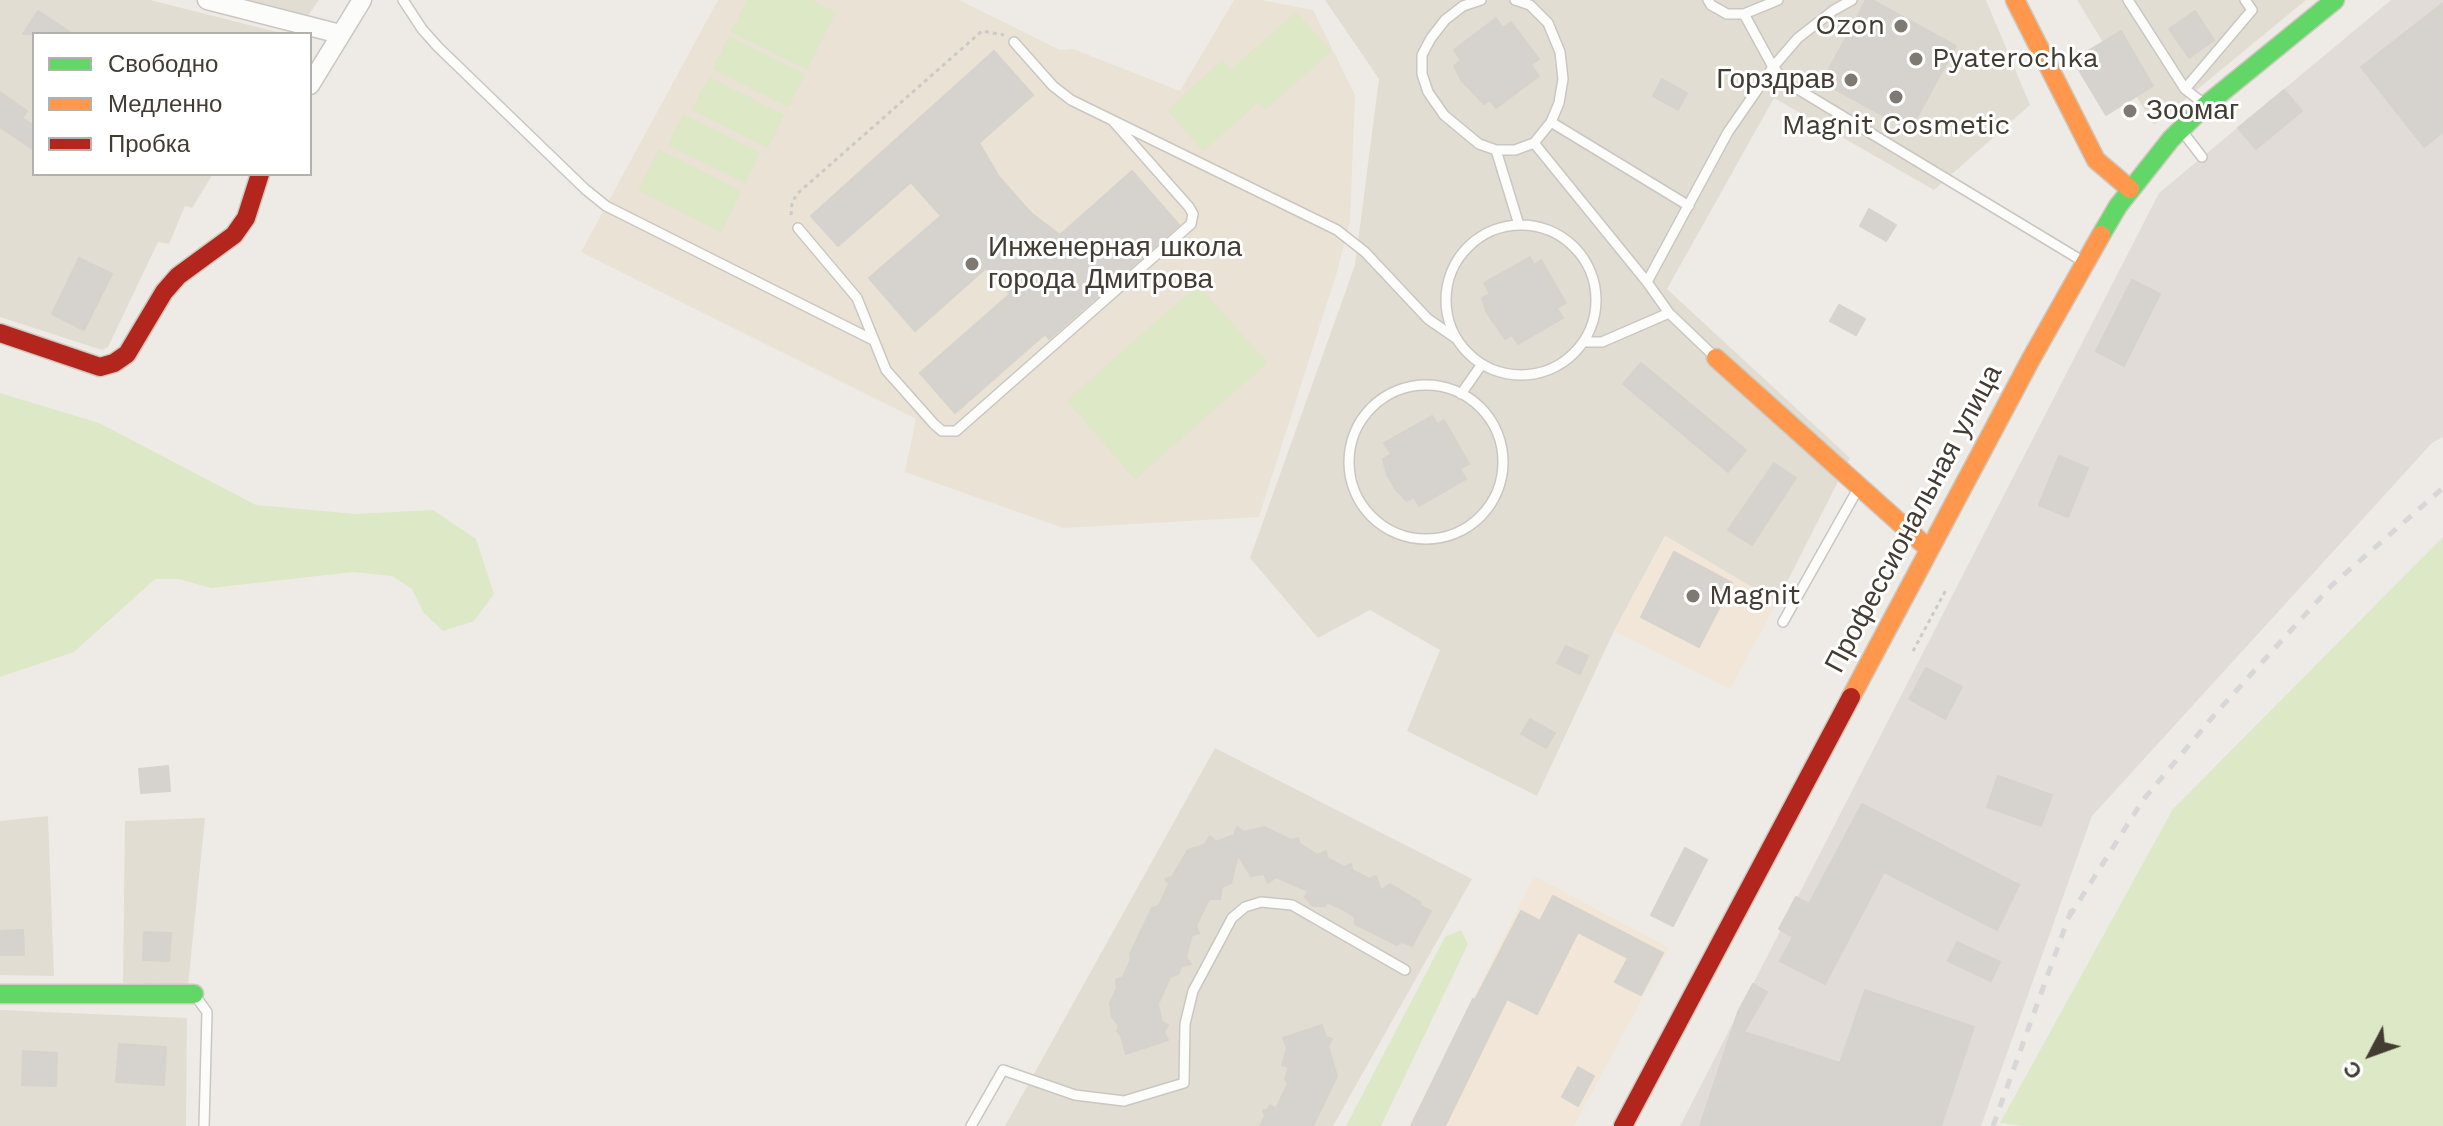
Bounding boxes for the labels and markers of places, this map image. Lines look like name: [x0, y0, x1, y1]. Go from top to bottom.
place label: Ozon: [1815, 9, 1885, 43]
marker: Ozon: [1892, 17, 1910, 35]
place label: Pyaterochka: [1932, 42, 2099, 76]
marker: Pyaterochka: [1907, 50, 1925, 68]
place label: Горздрав: [1716, 63, 1835, 97]
marker: Горздрав: [1842, 71, 1860, 89]
marker: Magnit Cosmetic: [1887, 88, 1905, 106]
place label: Зоомаг: [2146, 94, 2239, 128]
marker: Зоомаг: [2121, 102, 2139, 120]
place label: Magnit Cosmetic: [1782, 109, 2010, 143]
place label: Инженерная школа города Дмитрова: [988, 231, 1242, 297]
marker: Инженерная школа города Дмитрова: [963, 255, 981, 273]
place label: Magnit: [1709, 579, 1800, 613]
marker: Magnit: [1684, 587, 1702, 605]

